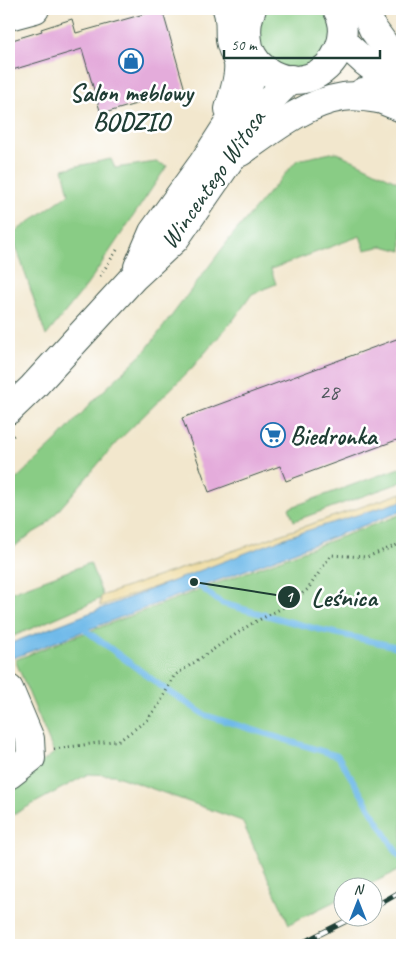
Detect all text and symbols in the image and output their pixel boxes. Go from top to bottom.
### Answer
scale bar [224,28,380,60]
text: 50 m [231,36,258,55]
shop icon: Salon meblowy BODZIO [118,48,144,74]
place label: Salon meblowy BODZIO [70,77,195,138]
street label: Wincentego Witosa [153,102,274,255]
house number: 28 [319,378,341,406]
place label: Biedronka [290,420,379,452]
supermarket icon: Biedronka [260,422,286,448]
callout: Leśnica [276,576,387,617]
text: Leśnica [311,581,379,614]
text: 1 [286,588,295,607]
north arrow [334,876,384,926]
text: N [354,881,365,898]

